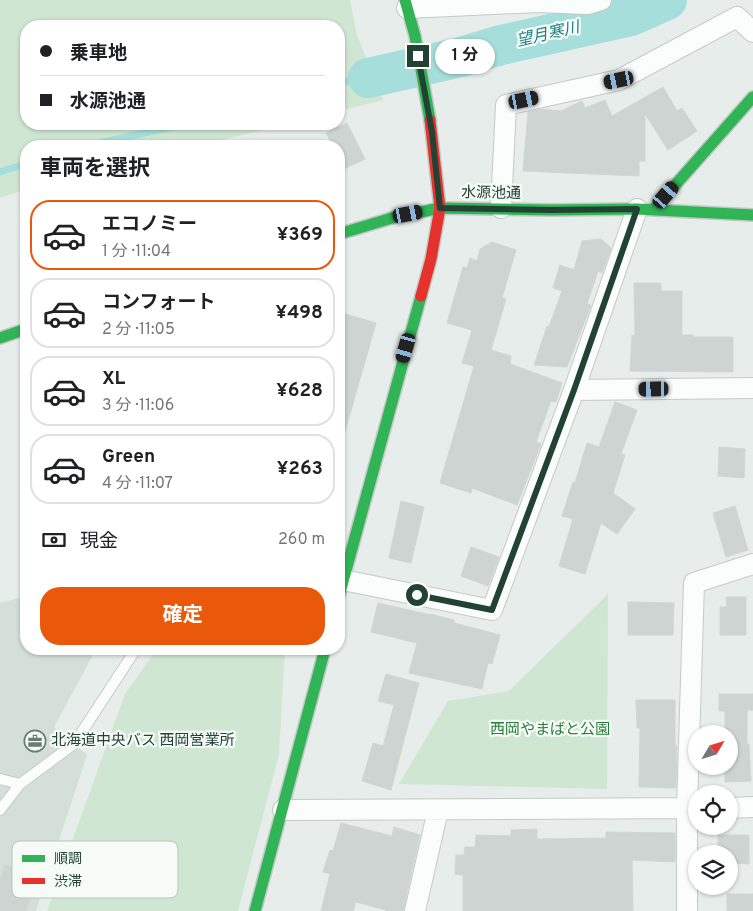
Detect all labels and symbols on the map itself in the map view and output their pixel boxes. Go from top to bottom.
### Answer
water label: 望月寒川 [515,18,583,52]
callout: 1 分 [436,38,496,74]
route end [407,45,429,67]
car [602,70,635,90]
car [507,90,540,110]
car [650,179,681,211]
street label: 水源池通 [461,184,521,204]
car [391,204,424,224]
car [394,332,417,364]
car [638,381,669,397]
route start [406,584,428,606]
park label: 西岡やまばと公園 [490,721,610,740]
north arrow [688,725,738,775]
office icon: 北海道中央バス 西岡営業所 [23,729,47,753]
place label: 北海道中央バス 西岡営業所 [51,731,235,751]
legend [12,841,178,898]
text: 順調 [54,851,82,868]
text: 渋滞 [54,874,82,891]

